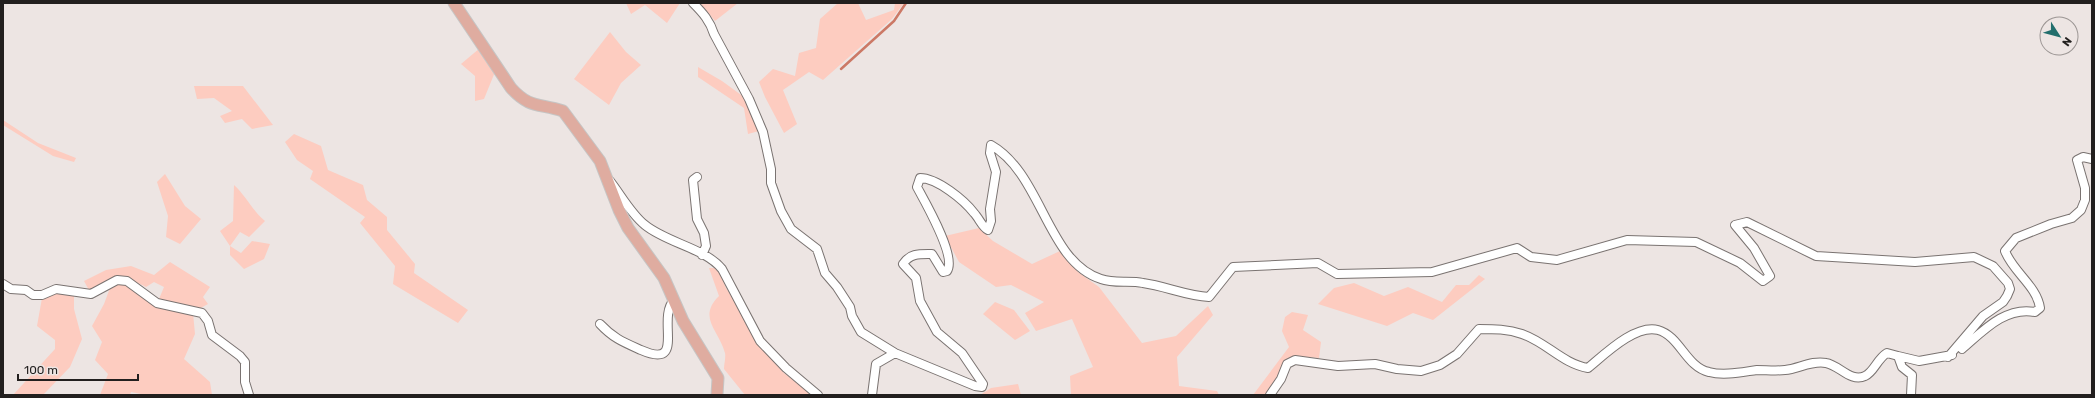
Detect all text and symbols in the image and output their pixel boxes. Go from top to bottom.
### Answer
north arrow [2039,16,2079,56]
text: N [2059,35,2074,49]
scale bar [18,356,138,382]
text: 100 m [24,363,58,377]

